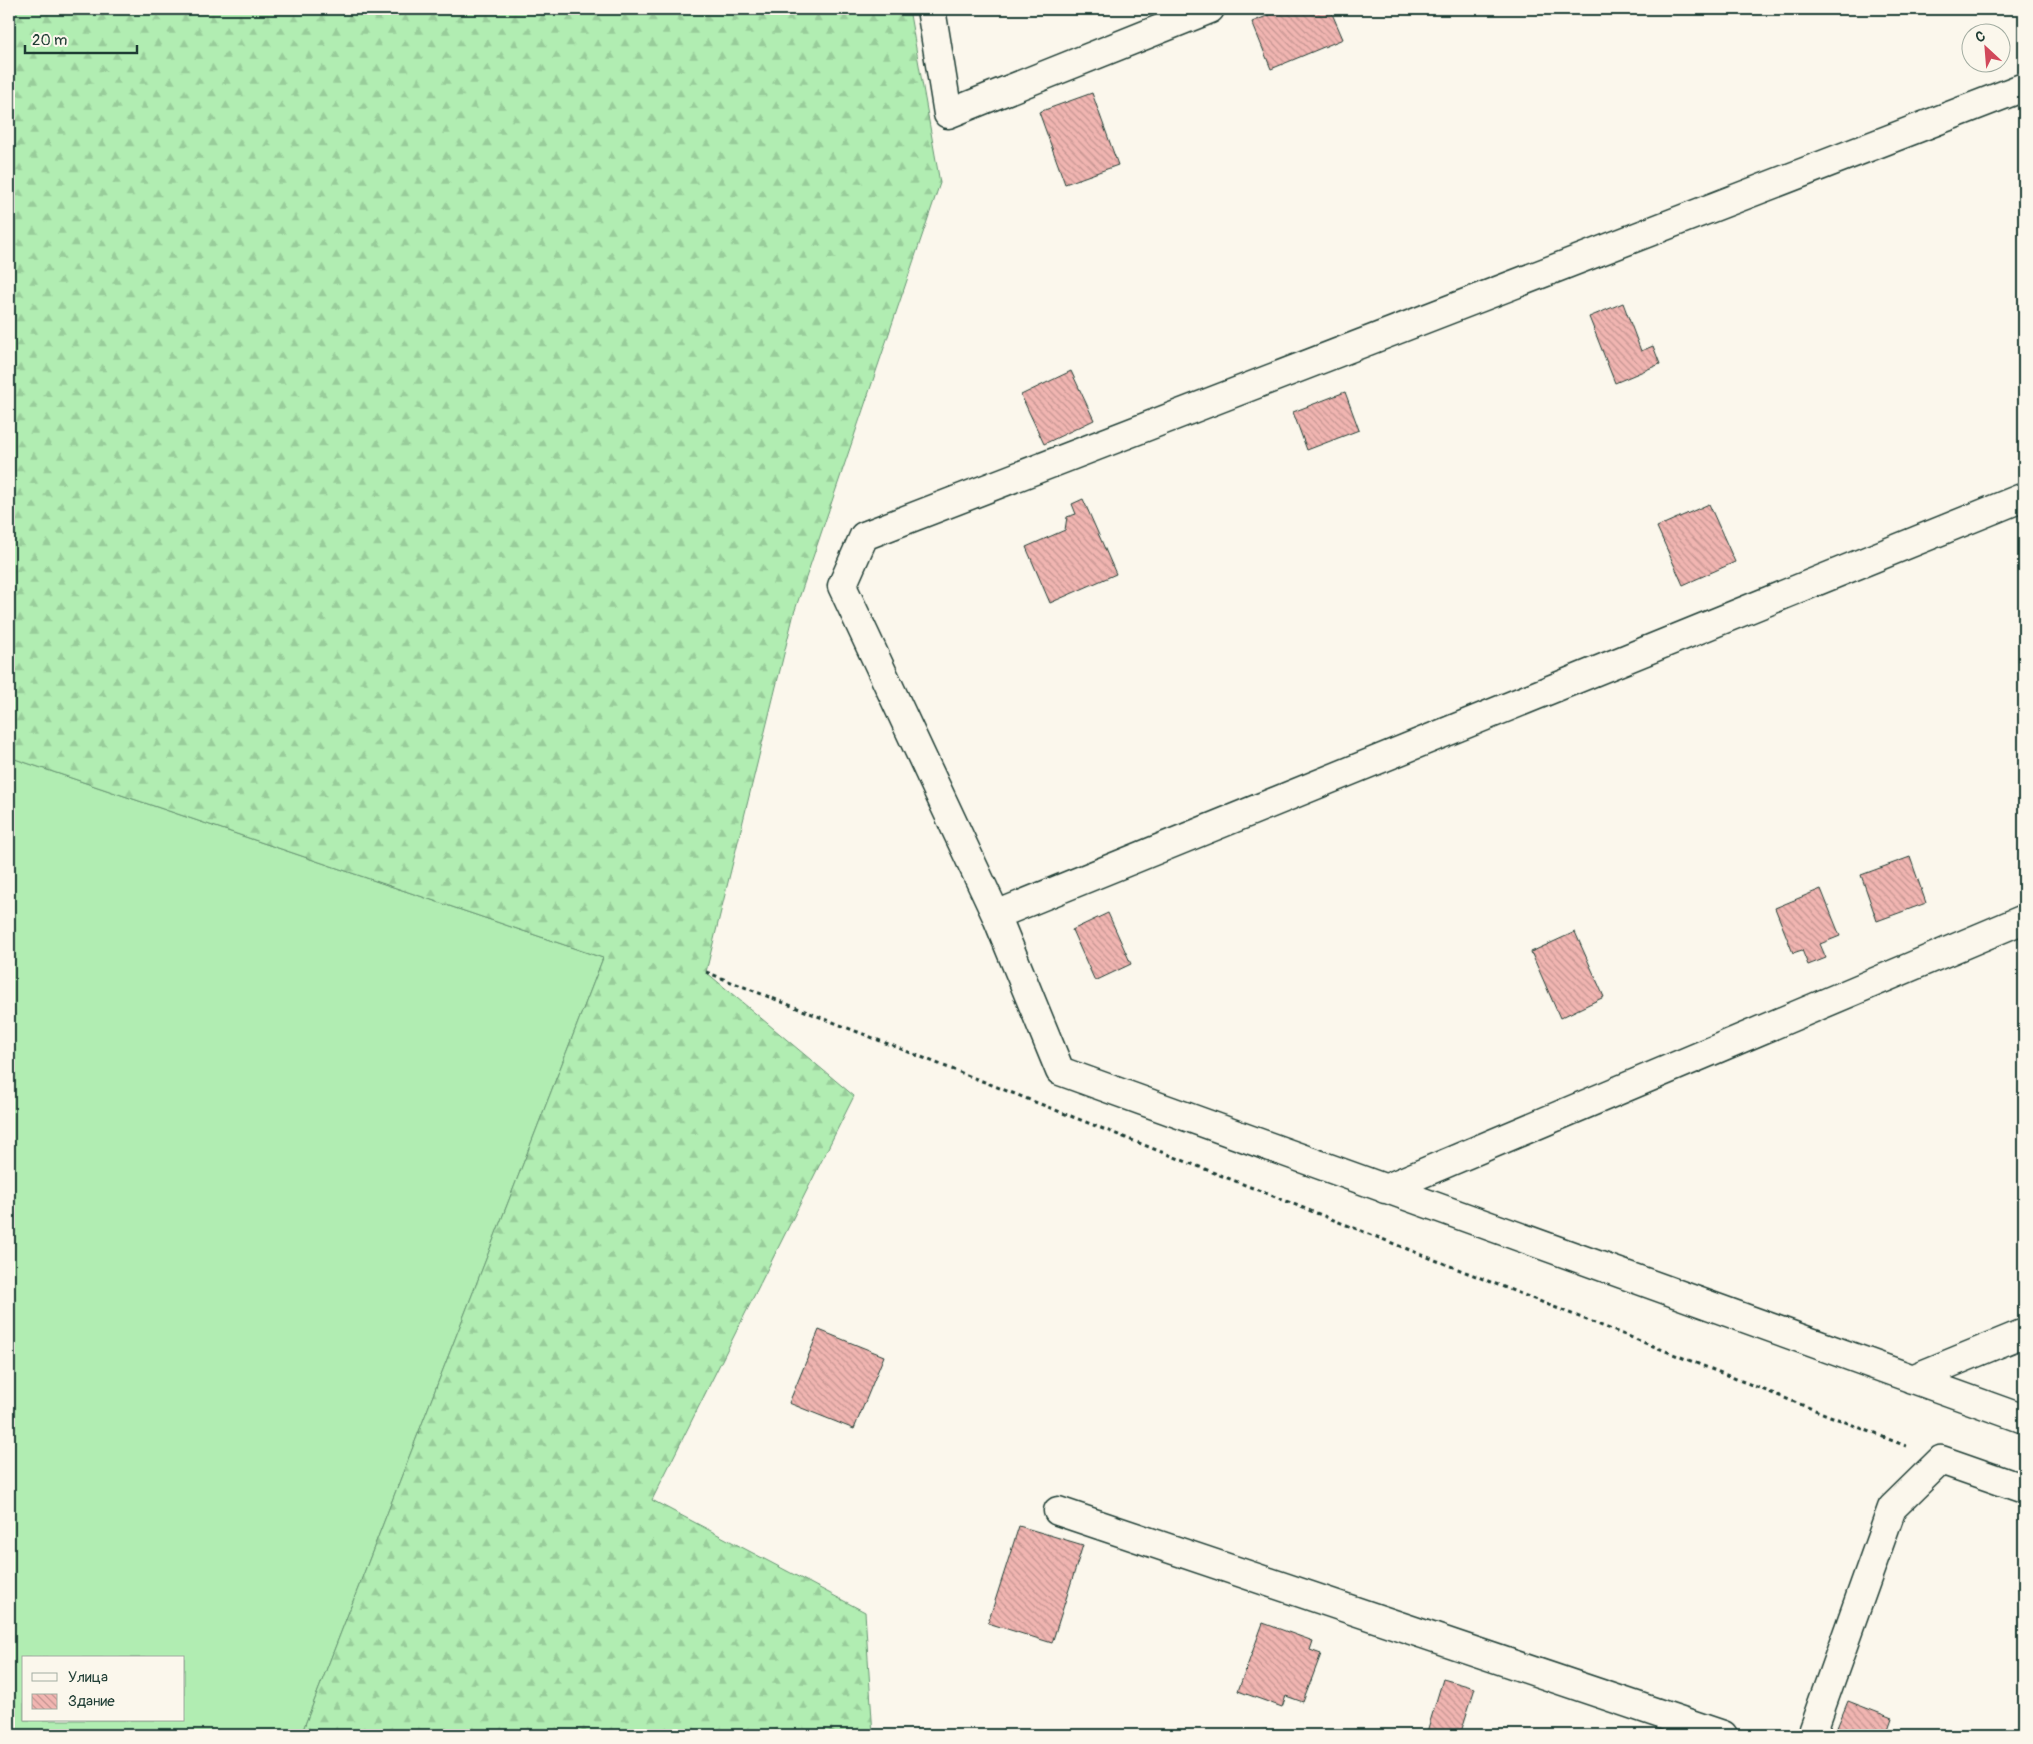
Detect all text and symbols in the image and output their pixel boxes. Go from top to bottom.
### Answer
scale bar [25,22,138,54]
north arrow [1960,22,2010,72]
text: С [1973,27,1988,46]
text: 20 m [32,31,67,50]
legend [22,1656,185,1722]
text: Улица [68,1668,108,1687]
text: Здание [68,1692,115,1711]

